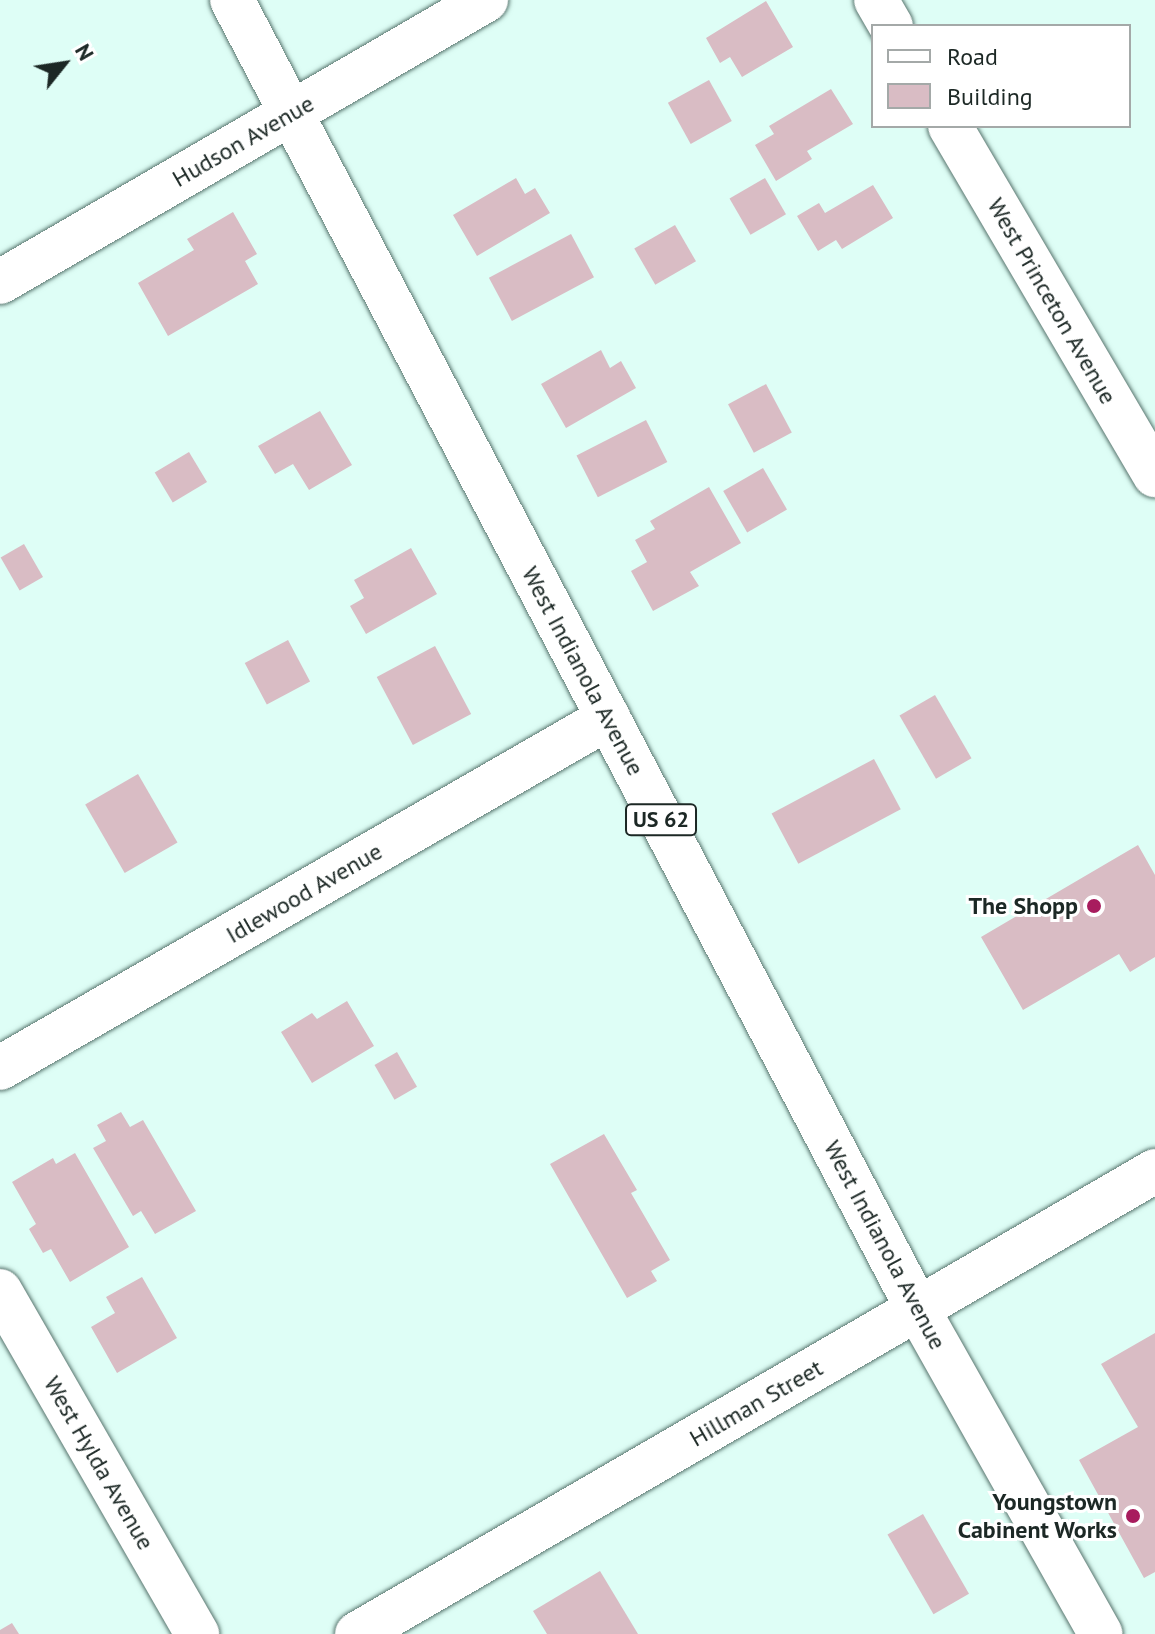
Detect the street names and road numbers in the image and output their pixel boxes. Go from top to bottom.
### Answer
street label: Hudson Avenue [167,89,319,193]
street label: West Princeton Avenue [981,193,1123,409]
street label: West Indianola Avenue [516,561,650,781]
road number: US 62 [625,802,697,838]
street label: Idlewood Avenue [220,836,388,950]
street label: West Indianola Avenue [818,1135,952,1355]
street label: Hillman Street [684,1353,828,1453]
street label: West Hylda Avenue [37,1371,161,1555]

